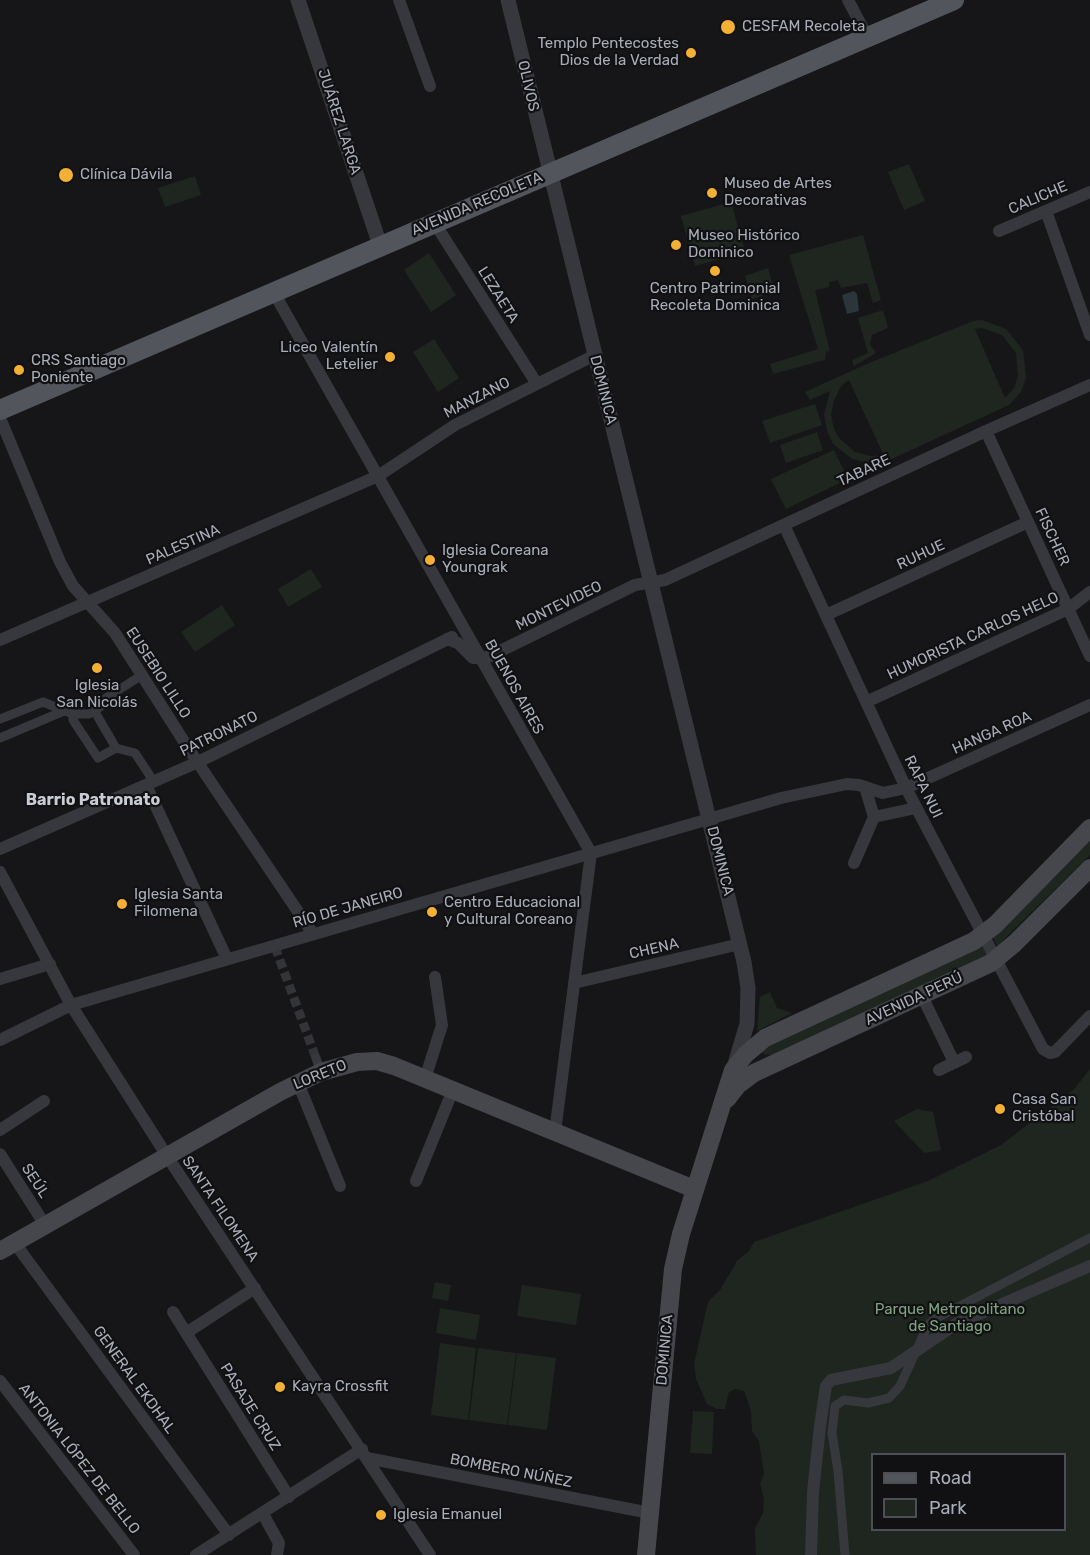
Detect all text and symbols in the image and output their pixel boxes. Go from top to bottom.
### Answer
marker: CESFAM Recoleta [719,18,737,36]
place label: CESFAM Recoleta [742,18,865,36]
place label: Templo Pentecostes Dios de la Verdad [538,35,679,70]
marker: Templo Pentecostes Dios de la Verdad [684,46,698,60]
street label: OLIVOS [513,59,543,113]
street label: JUÁREZ LARGA [313,67,365,177]
marker: Clínica Dávila [57,166,75,184]
place label: Clínica Dávila [80,166,173,184]
street label: AVENIDA RECOLETA [409,168,545,240]
place label: Museo de Artes Decorativas [724,175,832,210]
street label: CALICHE [1006,178,1070,218]
marker: Museo de Artes Decorativas [705,186,719,200]
place label: Museo Histórico Dominico [688,227,800,262]
marker: Museo Histórico Dominico [669,238,683,252]
street label: LEZAETA [474,263,522,327]
marker: Centro Patrimonial Recoleta Dominica [708,264,722,278]
place label: Centro Patrimonial Recoleta Dominica [650,280,780,315]
place label: Liceo Valentín Letelier [280,339,378,374]
marker: Liceo Valentín Letelier [383,350,397,364]
place label: CRS Santiago Poniente [31,352,126,387]
street label: DOMINICA [586,353,620,427]
marker: CRS Santiago Poniente [12,363,26,377]
street label: MANZANO [441,374,513,422]
street label: TABARE [835,451,893,491]
street label: FISCHER [1031,505,1073,569]
street label: PALESTINA [143,521,223,569]
street label: RUHUE [894,536,948,574]
place label: Iglesia Coreana Youngrak [442,542,549,577]
marker: Iglesia Coreana Youngrak [423,553,437,567]
street label: MONTEVIDEO [513,577,605,635]
street label: HUMORISTA CARLOS HELO [884,588,1062,684]
street label: EUSEBIO LILLO [122,624,194,722]
street label: BUENOS AIRES [481,636,547,738]
marker: Iglesia San Nicolás [90,661,104,675]
place label: Iglesia San Nicolás [57,677,137,712]
street label: PATRONATO [177,707,261,761]
street label: HANGA ROA [950,708,1034,758]
street label: RAPA NUI [900,753,946,821]
district label: Barrio Patronato [26,790,160,810]
street label: DOMINICA [703,824,737,898]
street label: RÍO DE JANEIRO [291,884,405,932]
place label: Iglesia Santa Filomena [134,886,223,921]
place label: Centro Educacional y Cultural Coreano [444,894,580,929]
marker: Iglesia Santa Filomena [115,897,129,911]
marker: Centro Educacional y Cultural Coreano [425,905,439,919]
street label: CHENA [627,935,681,963]
street label: AVENIDA PERÚ [862,969,966,1029]
street label: LORETO [291,1056,349,1094]
place label: Casa San Cristóbal [1012,1091,1077,1126]
marker: Casa San Cristóbal [993,1102,1007,1116]
street label: SANTA FILOMENA [178,1153,262,1265]
street label: SEÚL [17,1160,53,1202]
park label: Parque Metropolitano de Santiago [875,1301,1025,1336]
street label: DOMINICA [653,1314,677,1386]
street label: GENERAL EKDHAL [89,1323,179,1437]
street label: PASAJE CRUZ [216,1360,284,1454]
place label: Kayra Crossfit [292,1378,388,1396]
street label: ANTONIA LÓPEZ DE BELLO [15,1380,143,1538]
marker: Kayra Crossfit [273,1380,287,1394]
street label: BOMBERO NÚÑEZ [448,1450,574,1492]
legend [871,1453,1066,1531]
text: Road [929,1467,972,1489]
text: Park [929,1497,966,1519]
place label: Iglesia Emanuel [393,1506,502,1524]
marker: Iglesia Emanuel [374,1508,388,1522]

